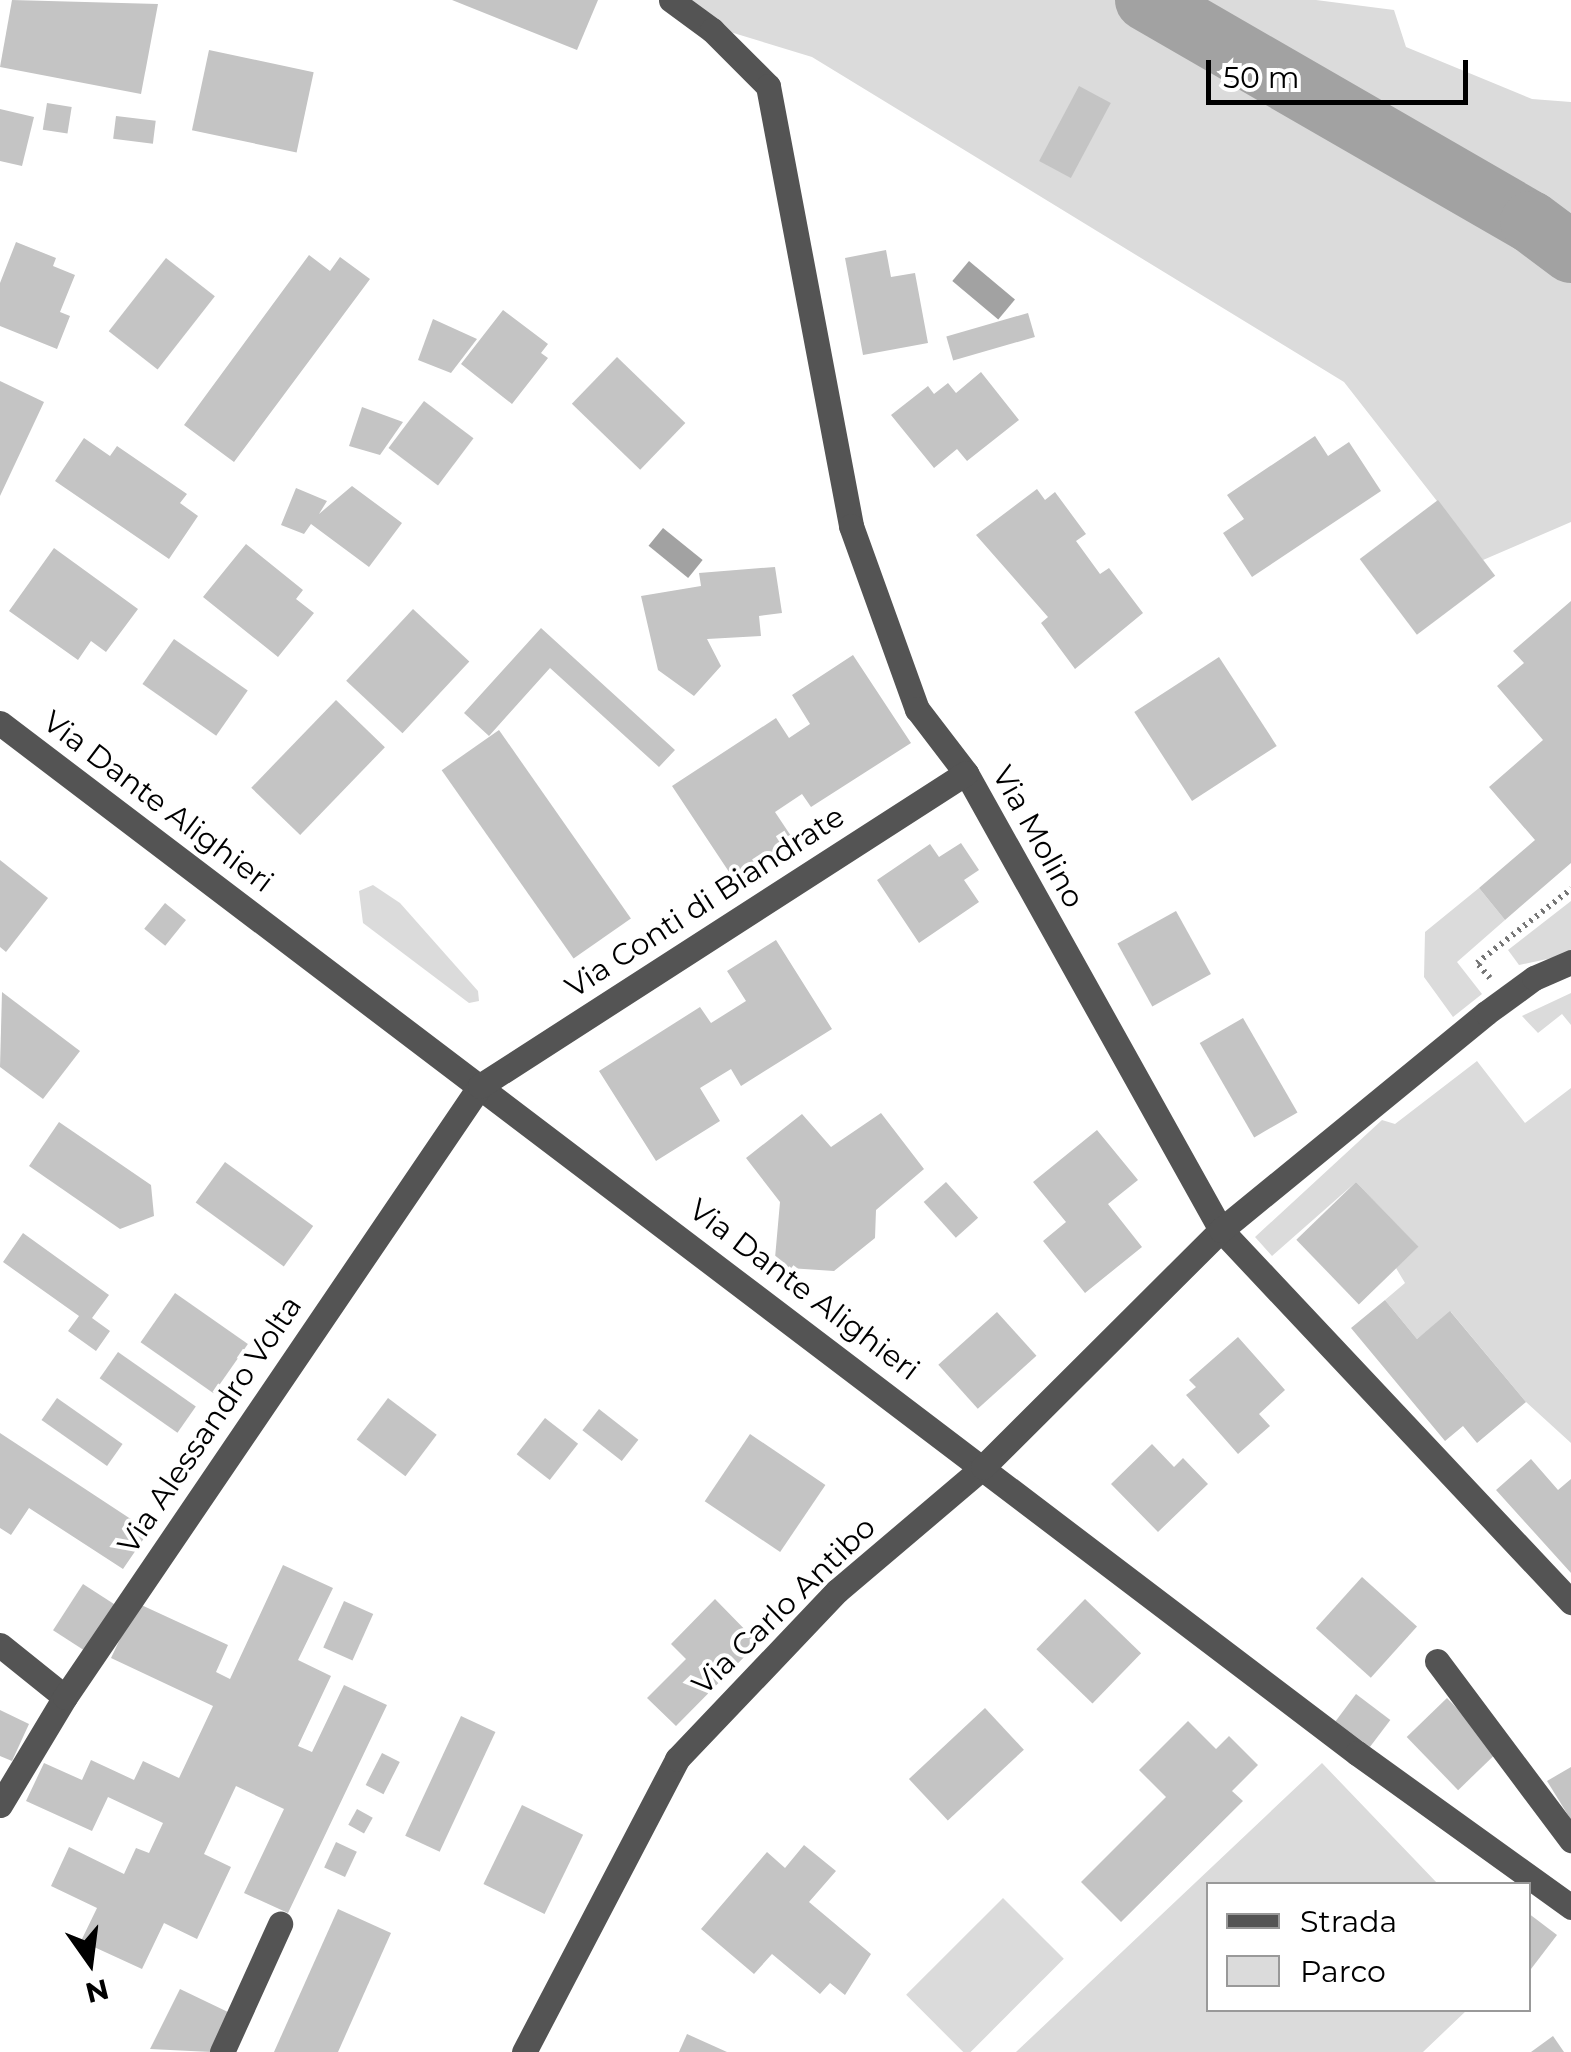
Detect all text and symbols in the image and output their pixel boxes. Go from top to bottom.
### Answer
scale bar [1211,40,1474,102]
text: 50 m [1223,59,1300,96]
street label: Via Dante Alighieri [36,704,280,900]
street label: Via Molino [984,760,1092,914]
street label: Via Conti di Biandrate [559,798,851,1006]
street label: Via Dante Alighieri [682,1192,926,1388]
street label: Via Alessandro Volta [110,1289,310,1561]
street label: Via Carlo Antibo [685,1510,883,1702]
legend [1206,1882,1531,2012]
text: Strada [1300,1903,1397,1940]
north arrow [40,1912,140,2012]
text: Parco [1300,1953,1386,1990]
text: N [82,1972,112,2010]

